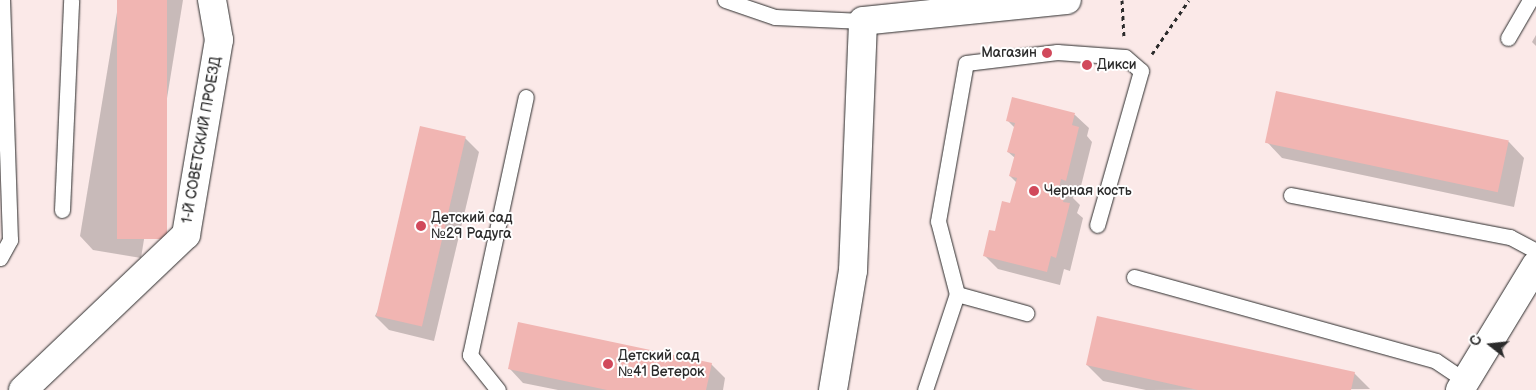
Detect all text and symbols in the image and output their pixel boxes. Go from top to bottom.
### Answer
place label: Магазин [981,45,1037,61]
marker: Магазин [1041,47,1053,59]
street label: 1-Й СОВЕТСКИЙ ПРОЕЗД [179,55,225,225]
place label: Дикси [1097,57,1137,73]
marker: Дикси [1081,59,1093,71]
place label: Черная кость [1044,183,1132,199]
marker: Черная кость [1028,185,1040,197]
place label: Детский сад №29 Радуга [431,210,513,242]
marker: Детский сад №29 Радуга [415,220,427,232]
north arrow [1466,320,1516,370]
text: С [1467,334,1486,348]
place label: Детский сад №41 Ветерок [618,348,704,381]
marker: Детский сад №41 Ветерок [602,358,614,370]

